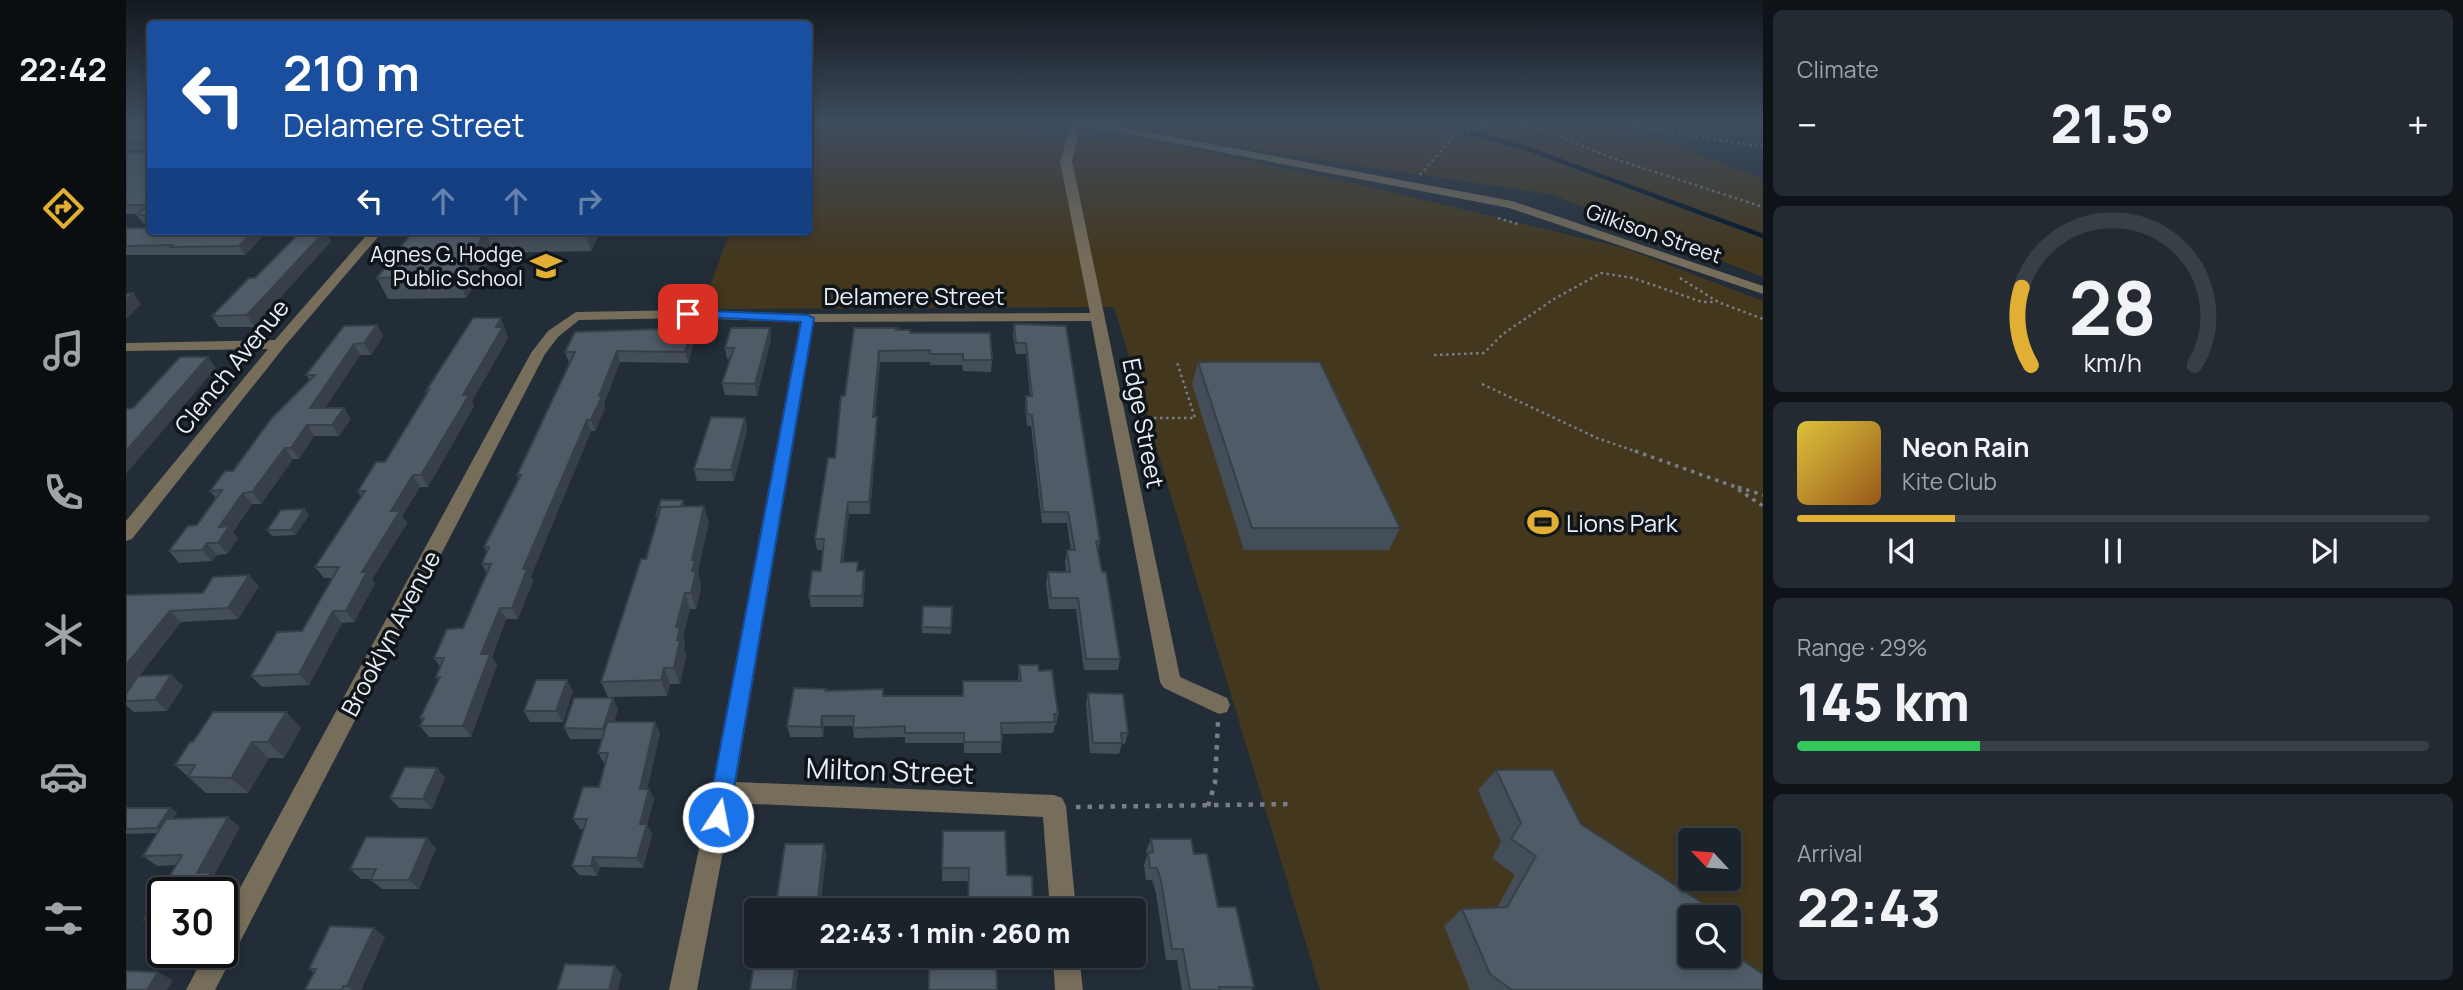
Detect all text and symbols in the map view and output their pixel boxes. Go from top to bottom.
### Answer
text: 210 m [283,39,420,106]
text: 22:42 [19,47,107,91]
icon: left [168,49,259,140]
text: Climate [1797,53,1879,85]
text: 21.5° [2051,88,2174,159]
text: − [1797,98,1818,150]
text: + [2407,98,2429,150]
text: Delamere Street [283,103,524,147]
icon: left [351,182,389,220]
icon: ahead [424,182,462,220]
icon: ahead [497,182,535,220]
icon: right [570,182,608,220]
icon: directions [39,184,88,233]
street label: Gilkison Street [1582,197,1726,269]
place label: Agnes G. Hodge Public School [370,240,523,292]
school or university icon: Agnes G. Hodge Public School [529,249,563,283]
text: 28 [2069,257,2157,357]
street label: Delamere Street [823,279,1005,312]
pin [658,284,718,344]
street label: Clench Avenue [166,291,296,441]
icon: arrive [669,295,707,333]
icon: music [39,326,88,375]
text: km/h [2084,345,2142,380]
street label: Edge Street [1115,355,1173,491]
text: Neon Rain [1902,429,2030,465]
text: Kite Club [1902,465,1997,497]
icon: phone [39,468,88,517]
sports icon: Lions Park [1526,505,1560,539]
place label: Lions Park [1566,506,1679,539]
icon: previous [1883,532,1921,570]
icon: pause [2094,532,2132,570]
icon: next [2305,532,2343,570]
street label: Brooklyn Avenue [332,545,448,721]
icon: climate [39,610,88,659]
text: Range · 29% [1797,631,1928,663]
text: 145 km [1797,666,1970,737]
street label: Milton Street [805,748,975,792]
icon: car [39,752,88,801]
position arrow [681,780,755,854]
north arrow [1678,828,1741,891]
map controls [1678,828,1741,968]
text: Arrival [1797,837,1863,869]
text: 22:43 [1797,872,1941,943]
speed limit sign: 30 [147,877,238,968]
icon: filters [39,894,88,943]
button: search [1678,905,1741,968]
text: 22:43 · 1 min · 260 m [820,915,1070,951]

